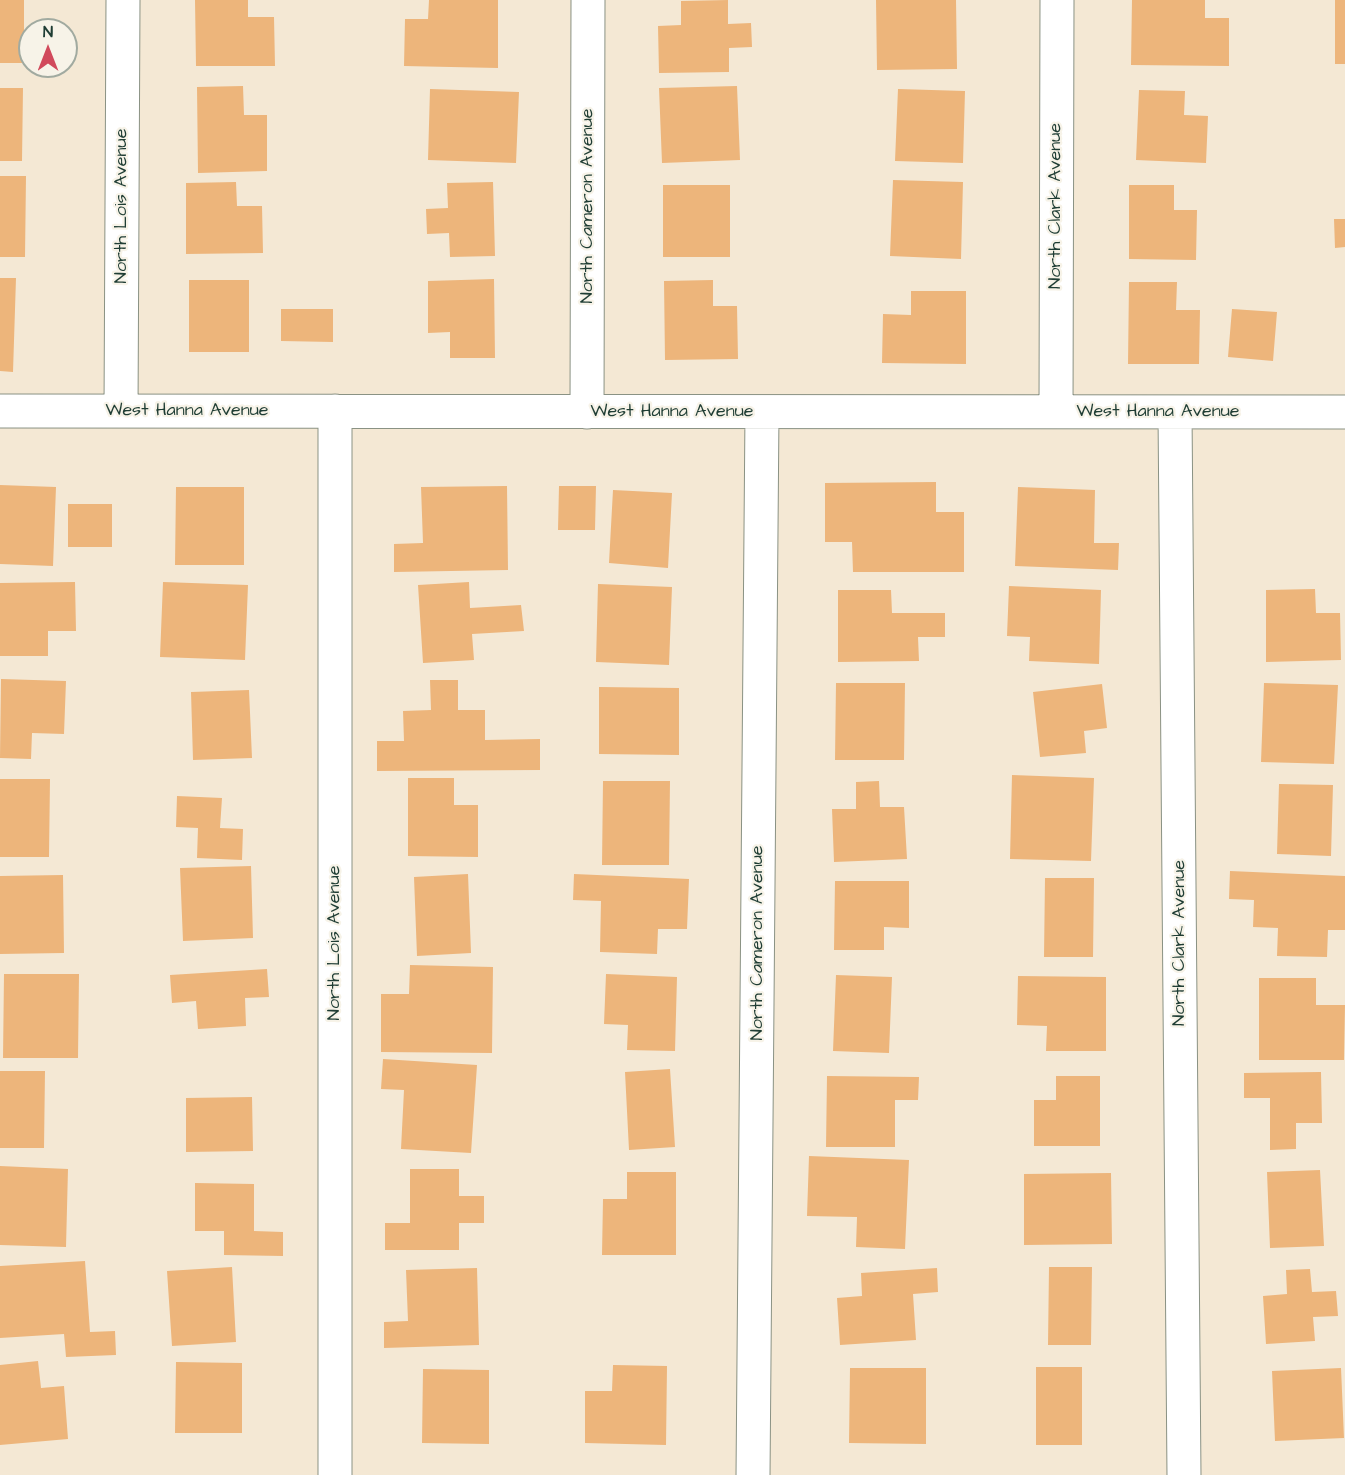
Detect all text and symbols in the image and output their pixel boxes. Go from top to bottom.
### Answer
north arrow [18,18,78,78]
text: N [43,21,53,43]
street label: North Cameron Avenue [577,108,599,304]
street label: North Clark Avenue [1045,123,1067,289]
street label: North Lois Avenue [111,129,133,283]
street label: West Hanna Avenue [105,400,269,422]
street label: West Hanna Avenue [590,401,754,423]
street label: West Hanna Avenue [1076,401,1240,423]
street label: North Cameron Avenue [747,845,769,1041]
street label: North Clark Avenue [1169,860,1191,1026]
street label: North Lois Avenue [324,866,346,1020]

